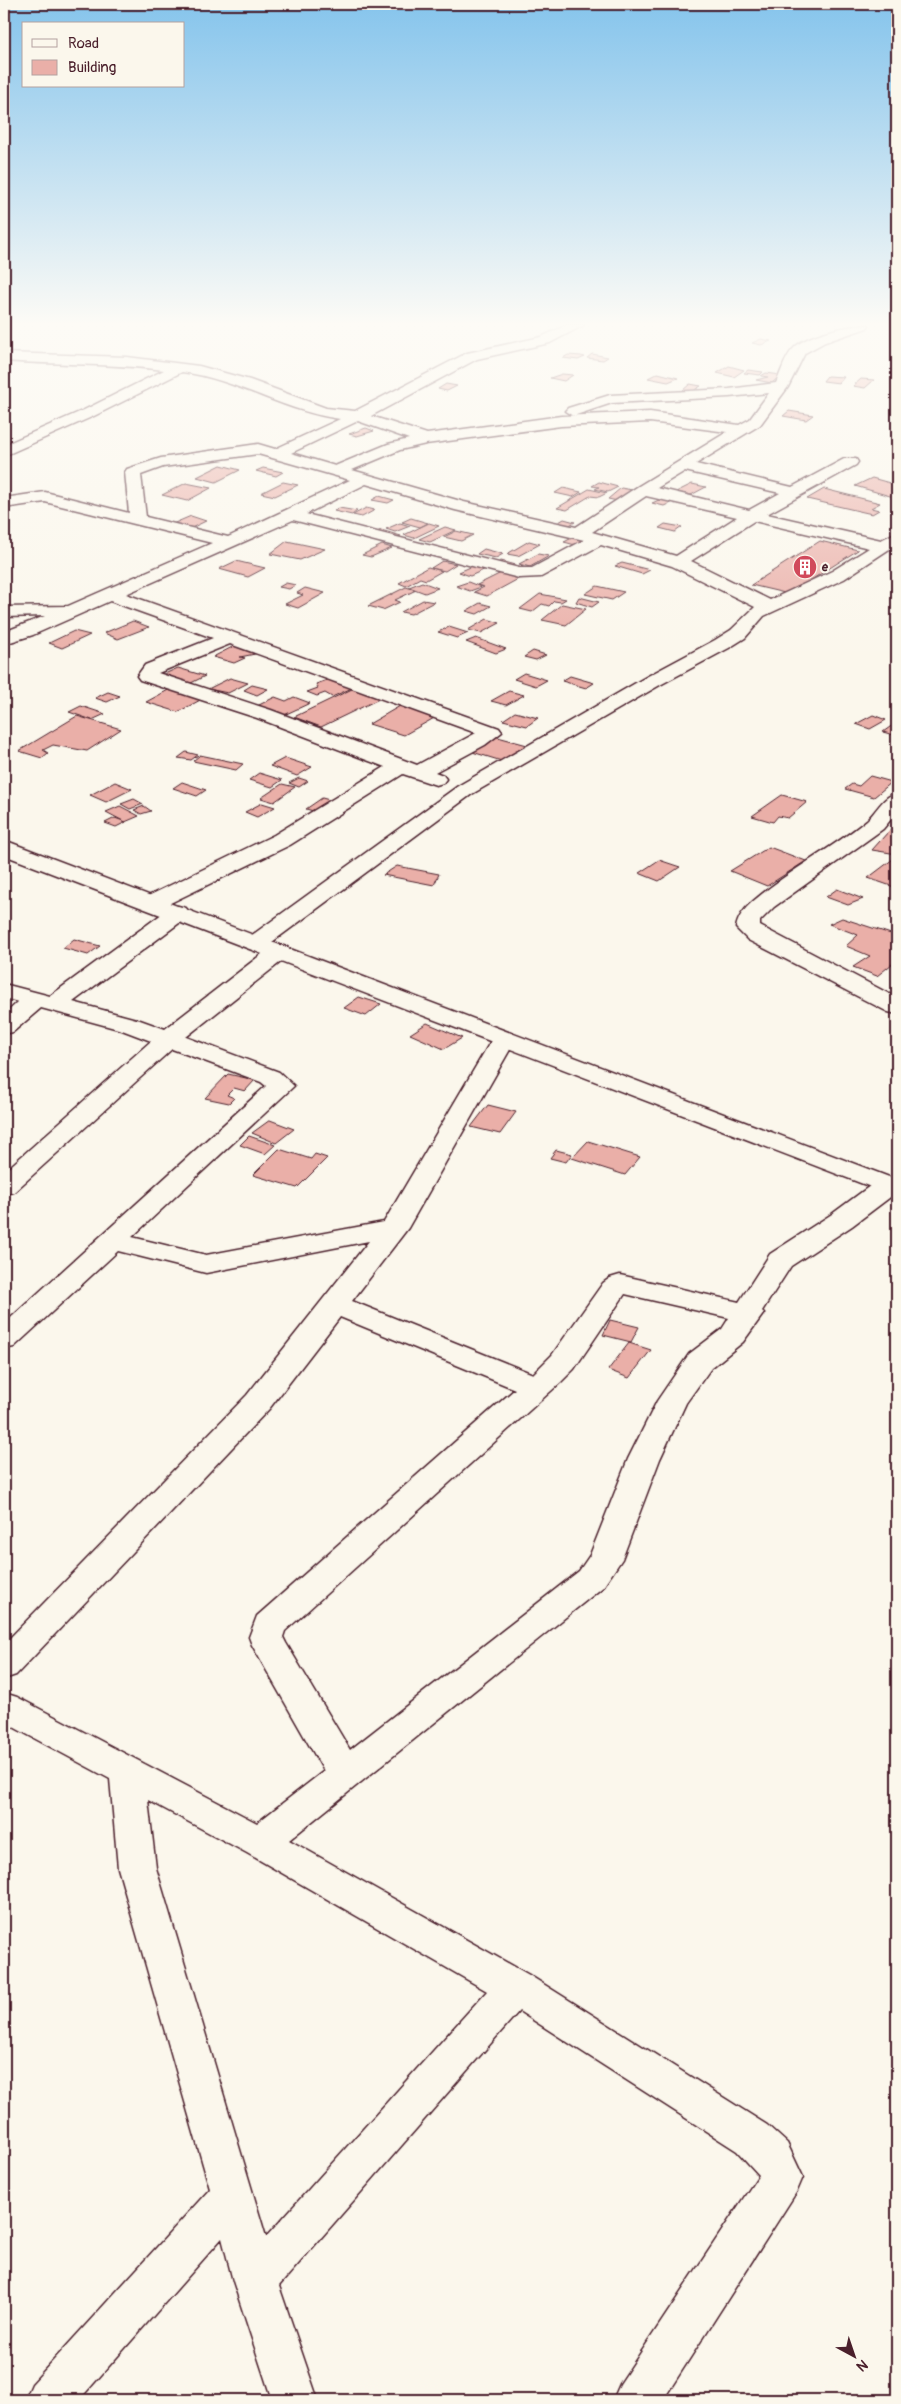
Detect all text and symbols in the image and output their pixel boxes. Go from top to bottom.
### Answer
legend [22,22,185,88]
text: Road [68,34,99,53]
text: Building [68,58,116,77]
building icon: e [792,554,818,580]
place label: e [821,560,829,575]
north arrow [828,2332,878,2382]
text: N [853,2356,871,2375]

